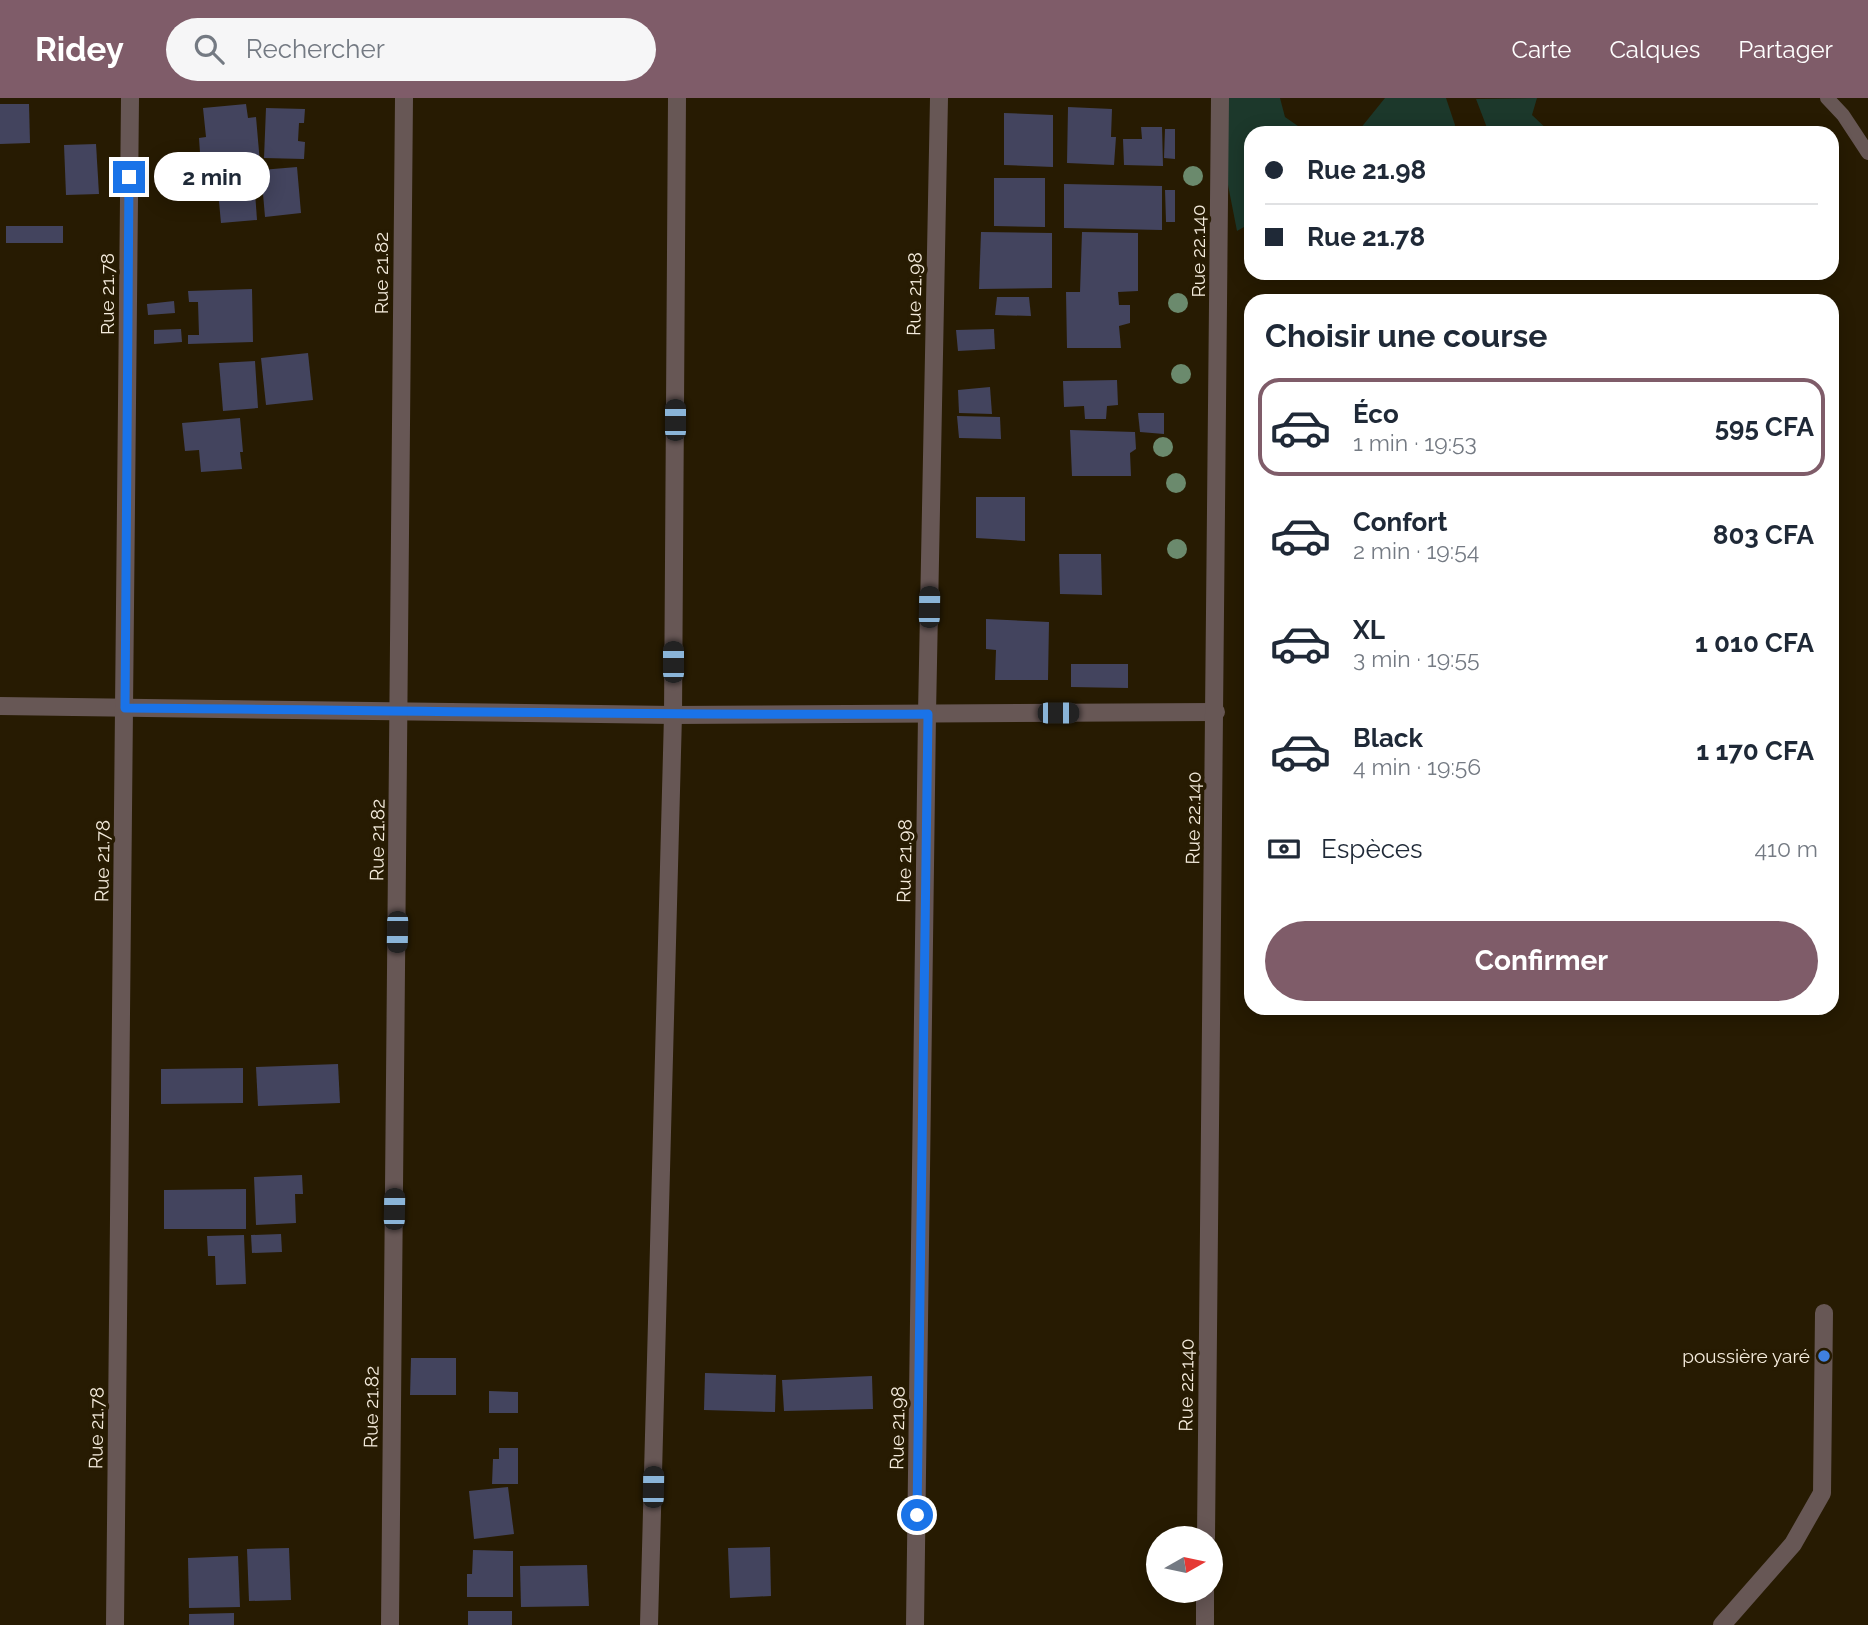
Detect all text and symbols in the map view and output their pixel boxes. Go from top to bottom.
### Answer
search box [166,18,656,81]
text: Ridey [35,30,124,69]
icon: search [190,30,228,68]
text: Rechercher [246,34,385,64]
text: Carte [1512,35,1571,64]
text: Calques [1609,35,1700,64]
text: Partager [1738,35,1833,64]
callout: 2 min [154,153,269,202]
text: Rue 21.98 [1307,155,1426,185]
route end [113,161,145,193]
text: 2 min [182,163,242,190]
street label: Rue 22.140 [1187,204,1209,298]
text: Rue 21.78 [1307,222,1425,252]
street label: Rue 21.82 [370,232,392,314]
street label: Rue 21.98 [902,252,926,336]
street label: Rue 21.78 [96,253,118,335]
text: Choisir une course [1265,317,1548,354]
icon: car [1269,396,1332,459]
car [665,399,686,441]
text: Éco [1353,399,1399,429]
text: 595 CFA [1715,412,1814,442]
text: 1 min · 19:53 [1353,429,1477,456]
icon: car [1269,504,1332,567]
text: Confort [1353,507,1447,537]
text: 803 CFA [1713,520,1814,550]
text: 2 min · 19:54 [1353,537,1479,564]
car [919,586,940,628]
icon: car [1269,612,1332,675]
text: XL [1353,615,1385,645]
text: 1 010 CFA [1695,628,1814,658]
car [663,641,684,683]
text: 3 min · 19:55 [1353,645,1480,672]
car [1038,703,1080,724]
icon: car [1269,720,1332,783]
text: Black [1353,723,1423,753]
text: 1 170 CFA [1696,736,1814,766]
text: 4 min · 19:56 [1353,753,1481,780]
street label: Rue 22.140 [1181,771,1205,865]
street label: Rue 21.82 [365,799,389,881]
street label: Rue 21.98 [892,819,916,903]
street label: Rue 21.78 [90,820,114,902]
icon: cash [1265,830,1303,868]
text: Espèces [1321,834,1423,864]
text: 410 m [1755,835,1818,862]
car [387,911,408,953]
button: Confirmer [1265,921,1818,1001]
car [384,1188,405,1230]
street label: Rue 22.140 [1174,1338,1198,1432]
place label: poussière yaré [1682,1345,1810,1367]
marker: poussière yaré [1816,1348,1832,1364]
street label: Rue 21.82 [359,1366,383,1448]
street label: Rue 21.98 [885,1386,909,1470]
street label: Rue 21.78 [84,1387,108,1469]
car [643,1466,664,1508]
route start [901,1499,933,1531]
north arrow [1146,1526,1223,1603]
map controls [1146,1526,1223,1603]

